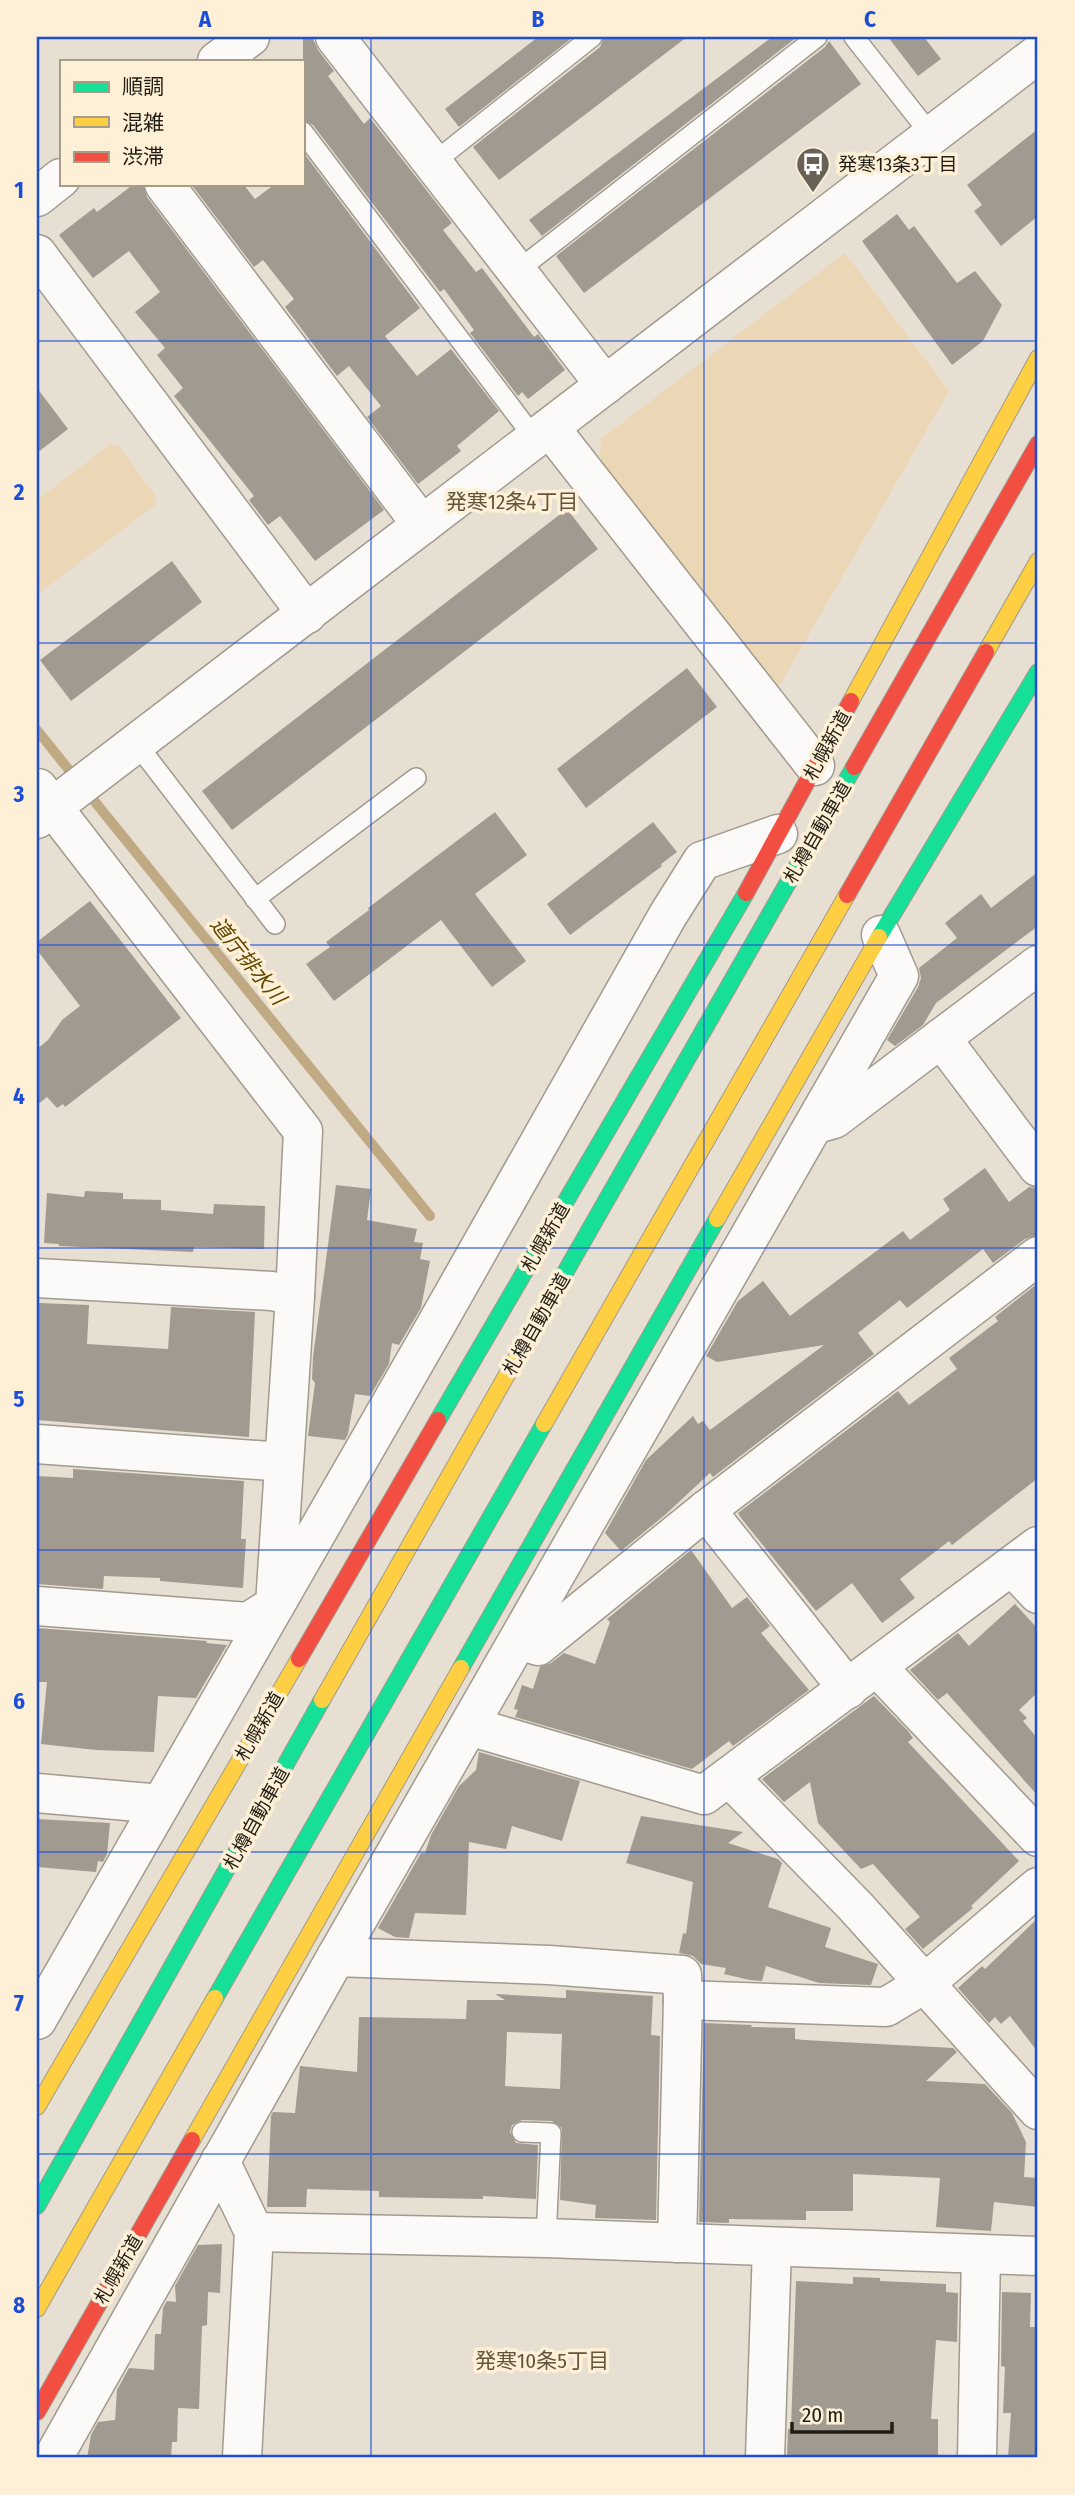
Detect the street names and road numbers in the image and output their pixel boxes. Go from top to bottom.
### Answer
street label: 札幌新道 [799,706,856,784]
street label: 札樽自動車道 [779,777,856,887]
street label: 札幌新道 [516,1199,574,1276]
street label: 札樽自動車道 [498,1269,575,1379]
street label: 札幌新道 [230,1688,288,1765]
street label: 札樽自動車道 [219,1763,294,1874]
street label: 札幌新道 [89,2231,147,2308]

